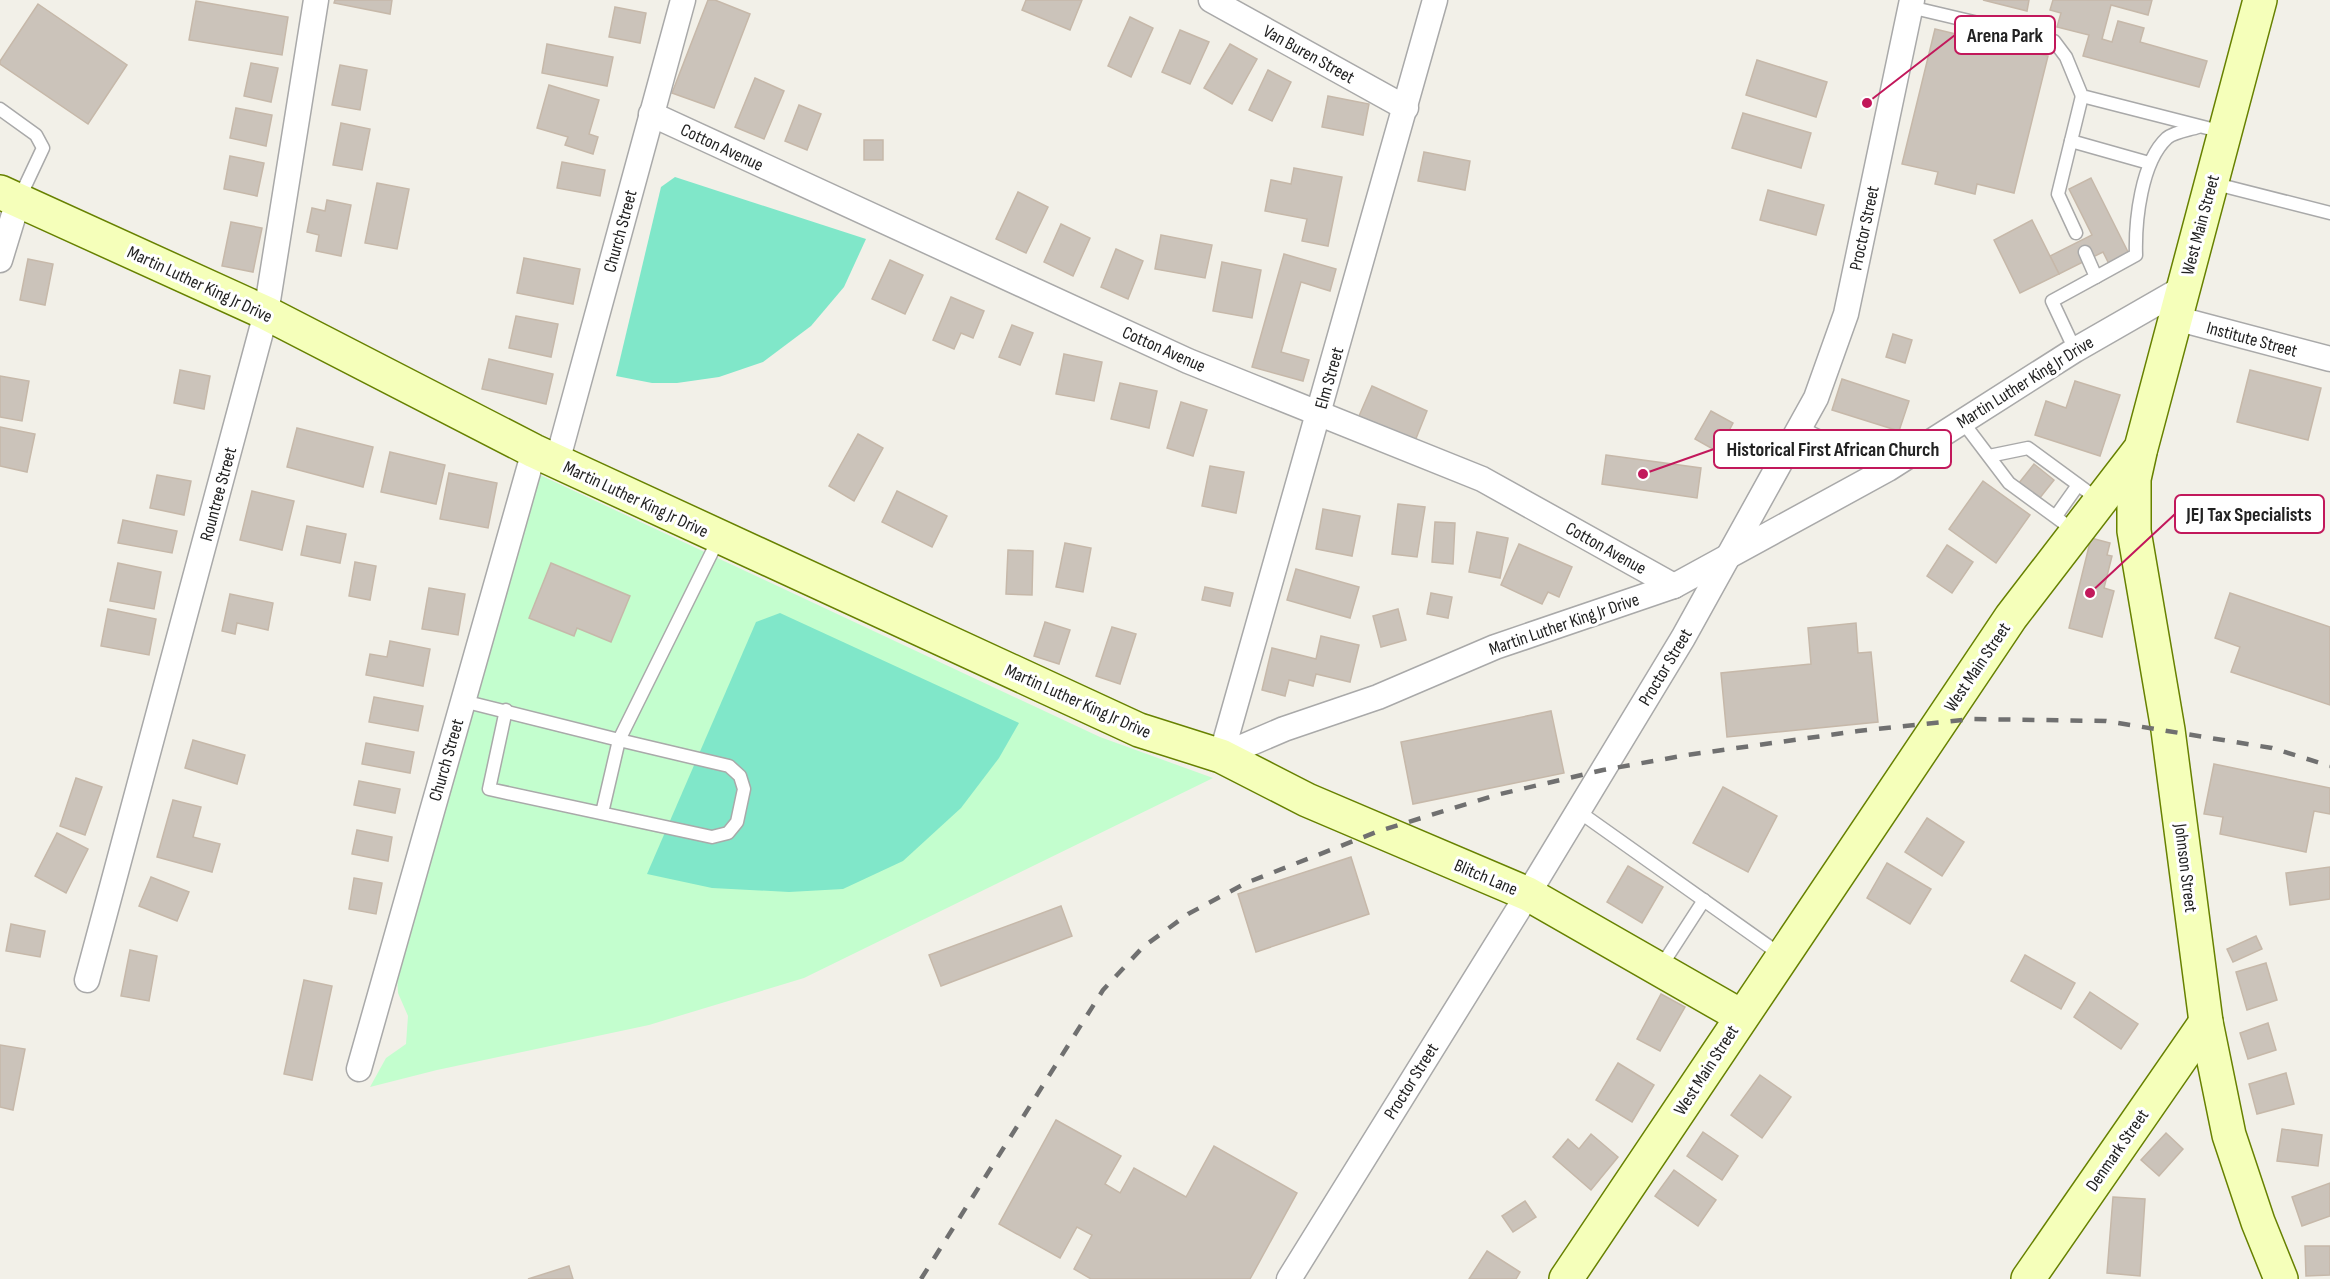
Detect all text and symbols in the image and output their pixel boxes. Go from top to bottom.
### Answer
callout: Arena Park [1955,16,2055,54]
street label: Van Buren Street [1259,21,1359,88]
text: Arena Park [1966,24,2044,48]
street label: Cotton Avenue [677,119,767,176]
street label: West Main Street [2177,172,2224,278]
street label: Proctor Street [1845,183,1884,272]
street label: Church Street [599,187,642,275]
street label: Martin Luther King Jr Drive [124,242,276,327]
street label: Institute Street [2204,317,2300,362]
street label: Cotton Avenue [1119,322,1209,377]
street label: Martin Luther King Jr Drive [1953,332,2098,433]
street label: Elm Street [1311,344,1348,411]
callout: Historical First African Church [1714,430,1951,468]
text: Historical First African Church [1727,438,1939,462]
street label: Rountree Street [196,444,241,544]
street label: Martin Luther King Jr Drive [560,457,712,542]
callout: JEJ Tax Specialists [2175,495,2324,533]
text: JEJ Tax Specialists [2185,503,2312,527]
street label: Cotton Avenue [1562,518,1650,579]
street label: Martin Luther King Jr Drive [1486,589,1642,660]
street label: West Main Street [1940,618,2015,716]
street label: Proctor Street [1634,625,1697,709]
street label: Martin Luther King Jr Drive [1002,660,1154,743]
street label: Church Street [425,716,468,804]
street label: Johnson Street [2170,822,2201,914]
street label: Blitch Lane [1451,855,1521,900]
street label: West Main Street [1670,1021,1744,1119]
street label: Proctor Street [1380,1039,1443,1123]
street label: Denmark Street [2082,1105,2154,1195]

